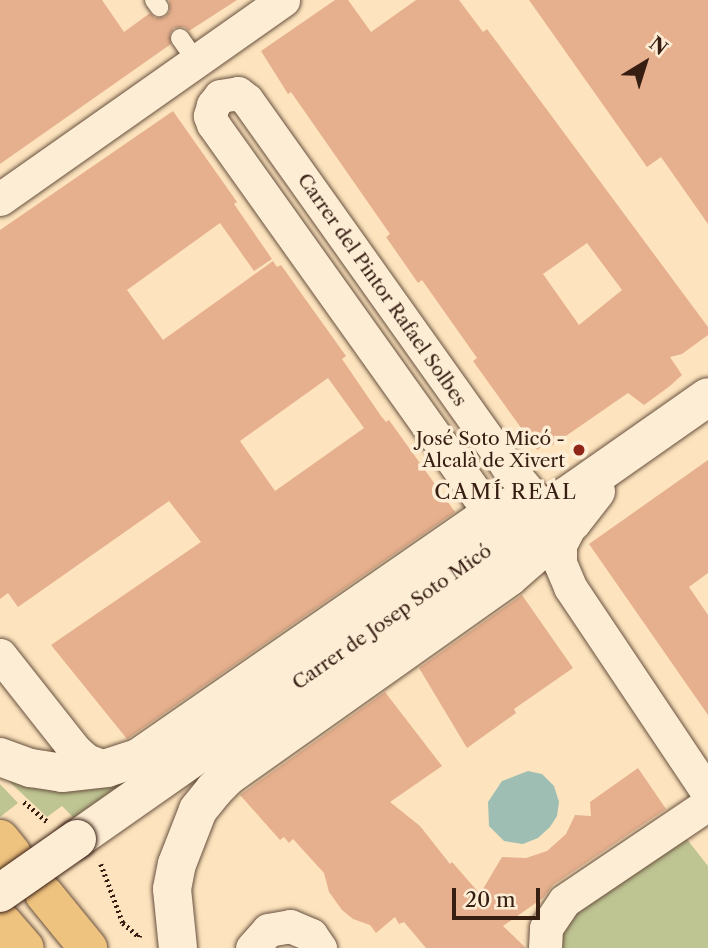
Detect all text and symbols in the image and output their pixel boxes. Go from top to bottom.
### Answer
north arrow [610,28,680,98]
text: N [645,32,672,60]
street label: Carrer del Pintor Rafael Solbes [292,169,472,411]
place label: José Soto Micó - Alcalà de Xivert [416,428,565,472]
marker: José Soto Micó - Alcalà de Xivert [571,442,587,458]
district label: CAMÍ REAL [435,479,577,505]
street label: Carrer de Josep Soto Micó [288,539,496,695]
scale bar [456,874,544,918]
text: 20 m [465,887,516,912]

